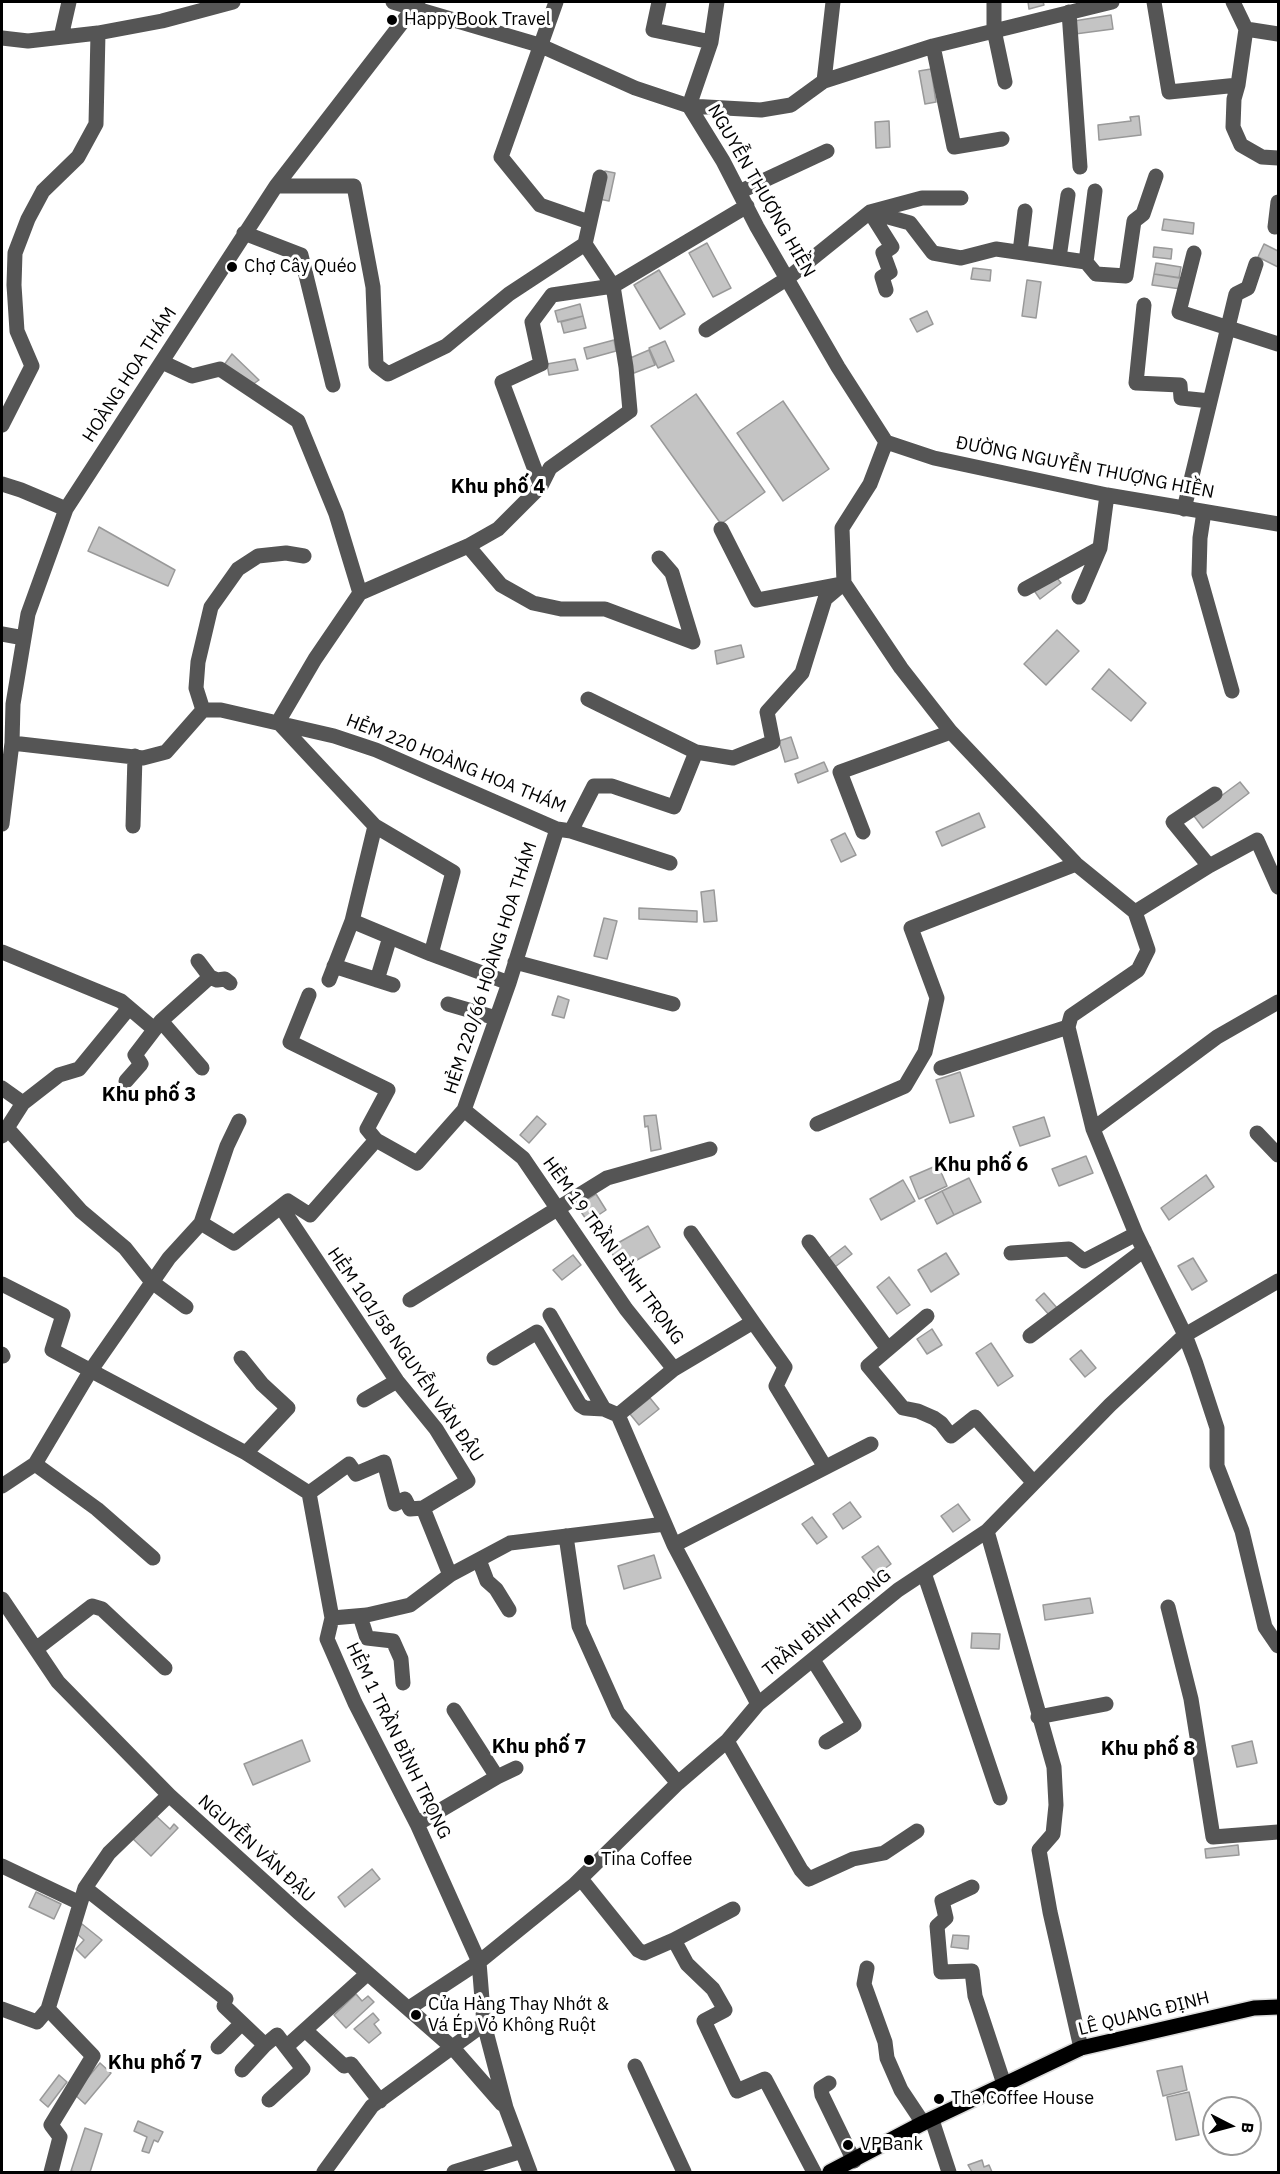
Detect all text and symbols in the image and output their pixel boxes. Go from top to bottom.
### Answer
place label: HappyBook Travel [404,9,551,31]
marker: HappyBook Travel [385,13,399,27]
street label: NGUYỄN THƯỢNG HIỀN [703,101,819,281]
place label: Chợ Cây Quéo [244,256,357,278]
marker: Chợ Cây Quéo [225,260,239,274]
street label: HOÀNG HOA THÁM [78,304,182,446]
street label: ĐƯỜNG NGUYỄN THƯỢNG HIỀN [954,432,1216,504]
district label: Khu phố 4 [451,475,545,499]
street label: HẺM 220 HOÀNG HOA THÁM [343,710,569,818]
street label: HẺM 220/66 HOÀNG HOA THÁM [440,839,542,1097]
district label: Khu phố 3 [102,1083,196,1107]
street label: HẺM 19 TRẦN BÌNH TRỌNG [538,1153,688,1349]
district label: Khu phố 6 [934,1153,1028,1177]
street label: HẺM 101/58 NGUYỄN VĂN ĐẬU [322,1244,488,1466]
street label: TRẦN BÌNH TRỌNG [759,1565,895,1681]
street label: HẺM 1 TRẦN BÌNH TRỌNG [341,1639,455,1843]
district label: Khu phố 7 [492,1735,586,1759]
district label: Khu phố 8 [1101,1737,1195,1761]
street label: NGUYỄN VĂN ĐẬU [193,1791,319,1907]
place label: Tina Coffee [601,1849,692,1871]
marker: Tina Coffee [582,1853,596,1867]
street label: LÊ QUANG ĐỊNH [1076,1987,1212,2041]
place label: Cửa Hàng Thay Nhớt & Vá Ép Vỏ Không Ruột [428,1994,609,2036]
marker: Cửa Hàng Thay Nhớt & Vá Ép Vỏ Không Ruột [409,2008,423,2022]
district label: Khu phố 7 [108,2051,202,2075]
place label: The Coffee House [951,2088,1094,2110]
marker: The Coffee House [932,2092,946,2106]
north arrow [1202,2096,1262,2156]
text: B [1237,2121,1258,2134]
place label: VPBank [860,2134,923,2156]
marker: VPBank [841,2138,855,2152]

